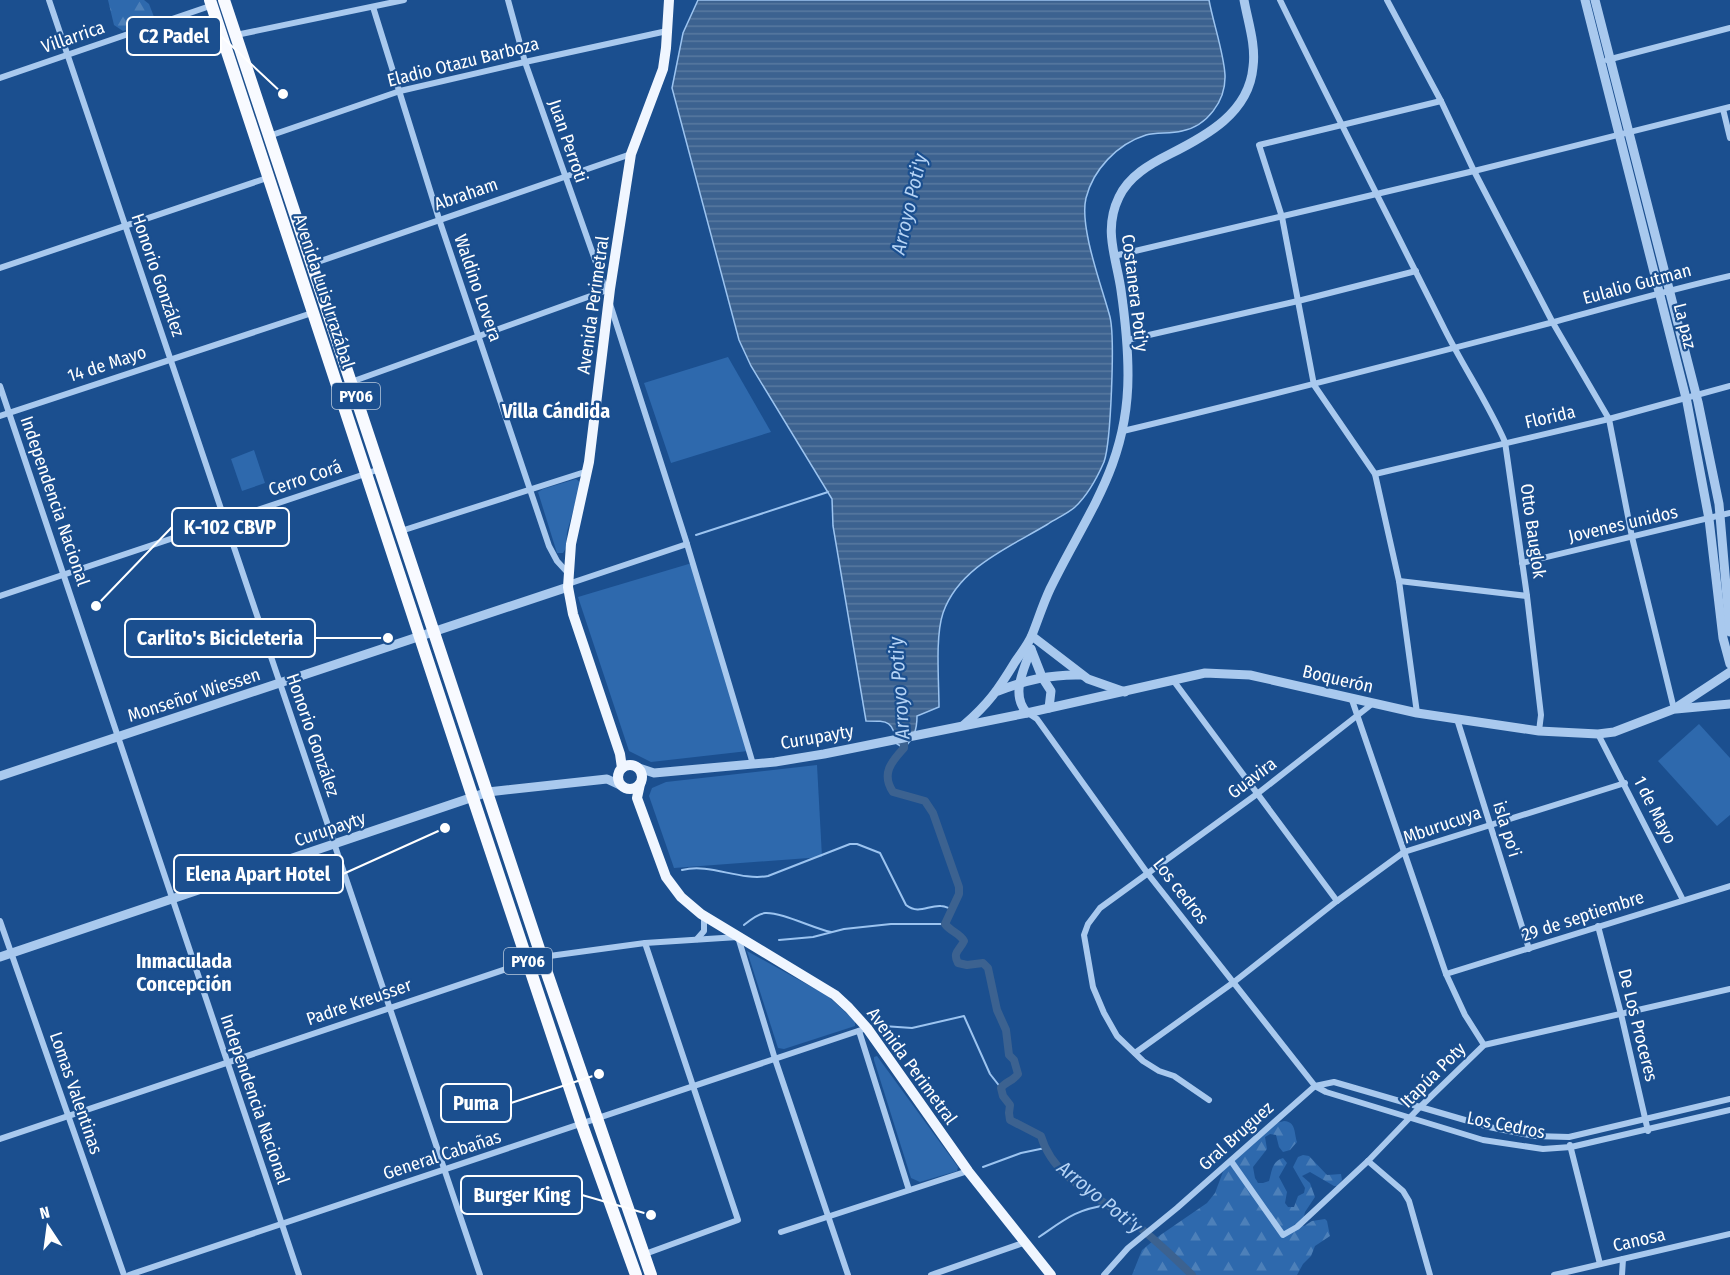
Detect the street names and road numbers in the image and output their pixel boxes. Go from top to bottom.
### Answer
street label: Villarrica [39,16,108,58]
street label: Eladio Otazu Barboza [385,32,541,92]
street label: Juan Perroti [544,96,592,186]
street label: Abraham [431,173,501,215]
street label: Honorio González [127,210,189,340]
street label: Avenida Luis Irrazábal [289,211,359,371]
street label: Waldino Lovera [449,231,507,345]
street label: Costanera Poti'y [1117,233,1153,353]
street label: Avenida Perimetral [572,234,614,376]
street label: Eulalio Gutman [1580,259,1694,309]
street label: La paz [1669,301,1701,351]
street label: 14 de Mayo [65,341,149,387]
road number: PY06 [332,383,380,409]
street label: Florida [1523,400,1578,433]
street label: Independencia Nacional [16,413,95,589]
street label: Cerro Corá [265,455,345,501]
street label: Otto Bauglok [1515,482,1551,580]
street label: Jovenes unidos [1566,501,1680,547]
street label: Boquerón [1300,660,1376,698]
street label: Monseñor Wiessen [125,663,263,727]
street label: Honorio González [282,670,344,800]
street label: Curupayty [779,720,855,754]
street label: Guavira [1223,752,1281,803]
street label: 1 de Mayo [1629,773,1681,847]
street label: isla po'i [1488,799,1526,859]
street label: Mburucuya [1400,801,1484,849]
street label: Curupayty [292,807,368,851]
street label: Los cedros [1148,854,1214,929]
street label: 29 de septiembre [1519,886,1647,946]
road number: PY06 [504,948,552,974]
street label: De Los Proceres [1613,966,1663,1084]
street label: Padre Kreusser [303,973,415,1030]
street label: Avenida Perimetral [862,1003,962,1129]
street label: Independencia Nacional [216,1011,295,1187]
street label: Lomas Valentinas [45,1029,107,1157]
street label: Itapúa Poty [1396,1038,1470,1112]
street label: Gral Bruguez [1194,1097,1278,1175]
street label: Los Cedros [1465,1107,1547,1143]
street label: General Cabañas [380,1125,504,1184]
street label: Canosa [1611,1223,1668,1257]

